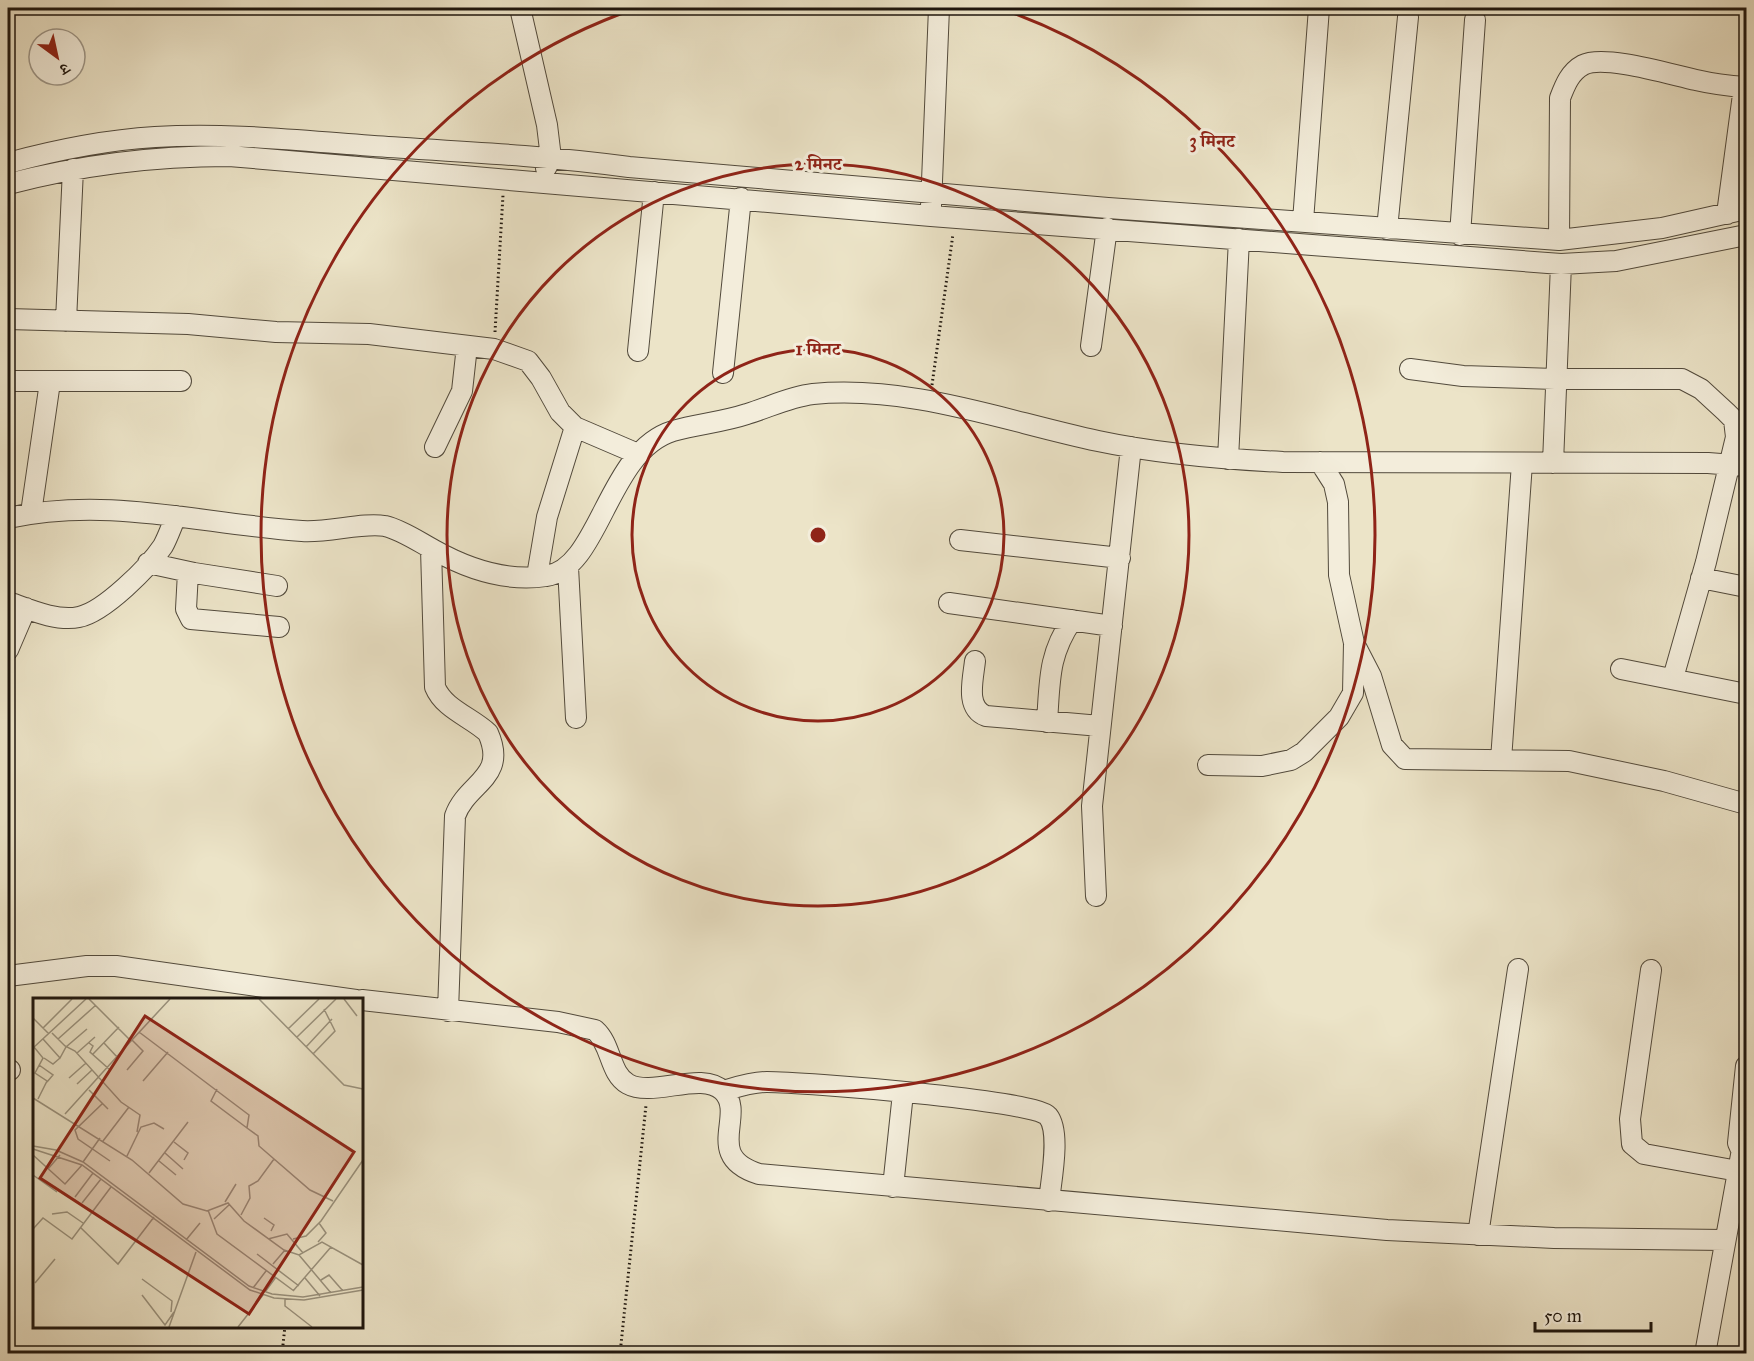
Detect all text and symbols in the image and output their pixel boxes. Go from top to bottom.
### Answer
north arrow [27,27,87,87]
text: उ [55,58,74,80]
text: 3 मिनट [1189,130,1236,153]
text: 2 मिनट [795,153,843,175]
text: 1 मिनट [795,338,842,360]
centre of rings [808,525,828,545]
inset map [33,998,363,1328]
scale bar [1535,1295,1650,1333]
text: 50 m [1544,1305,1582,1327]

